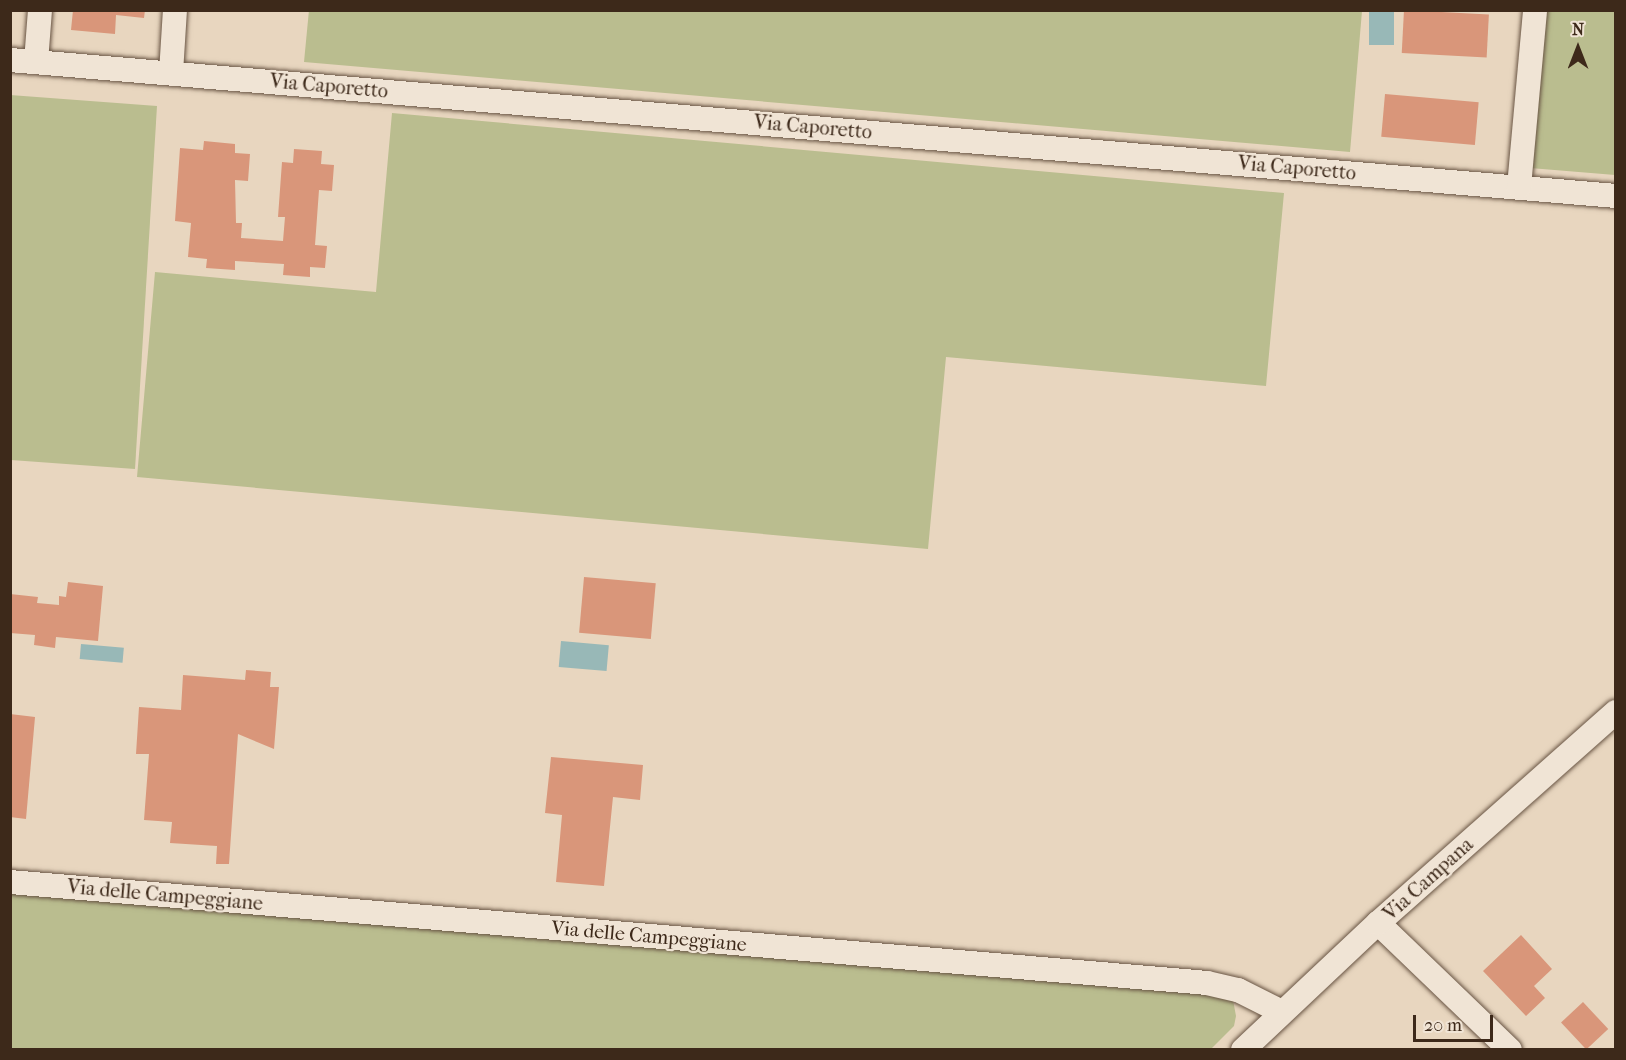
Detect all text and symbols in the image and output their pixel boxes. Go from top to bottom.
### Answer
north arrow [1548,18,1608,78]
text: N [1572,20,1584,39]
street label: Via Caporetto [269,69,389,103]
street label: Via Caporetto [753,110,873,144]
street label: Via Caporetto [1237,151,1357,185]
street label: Via Campana [1378,832,1478,926]
street label: Via delle Campeggiane [66,874,264,916]
street label: Via delle Campeggiane [550,915,748,957]
scale bar [1416,1003,1496,1041]
text: 20 m [1424,1015,1462,1036]

